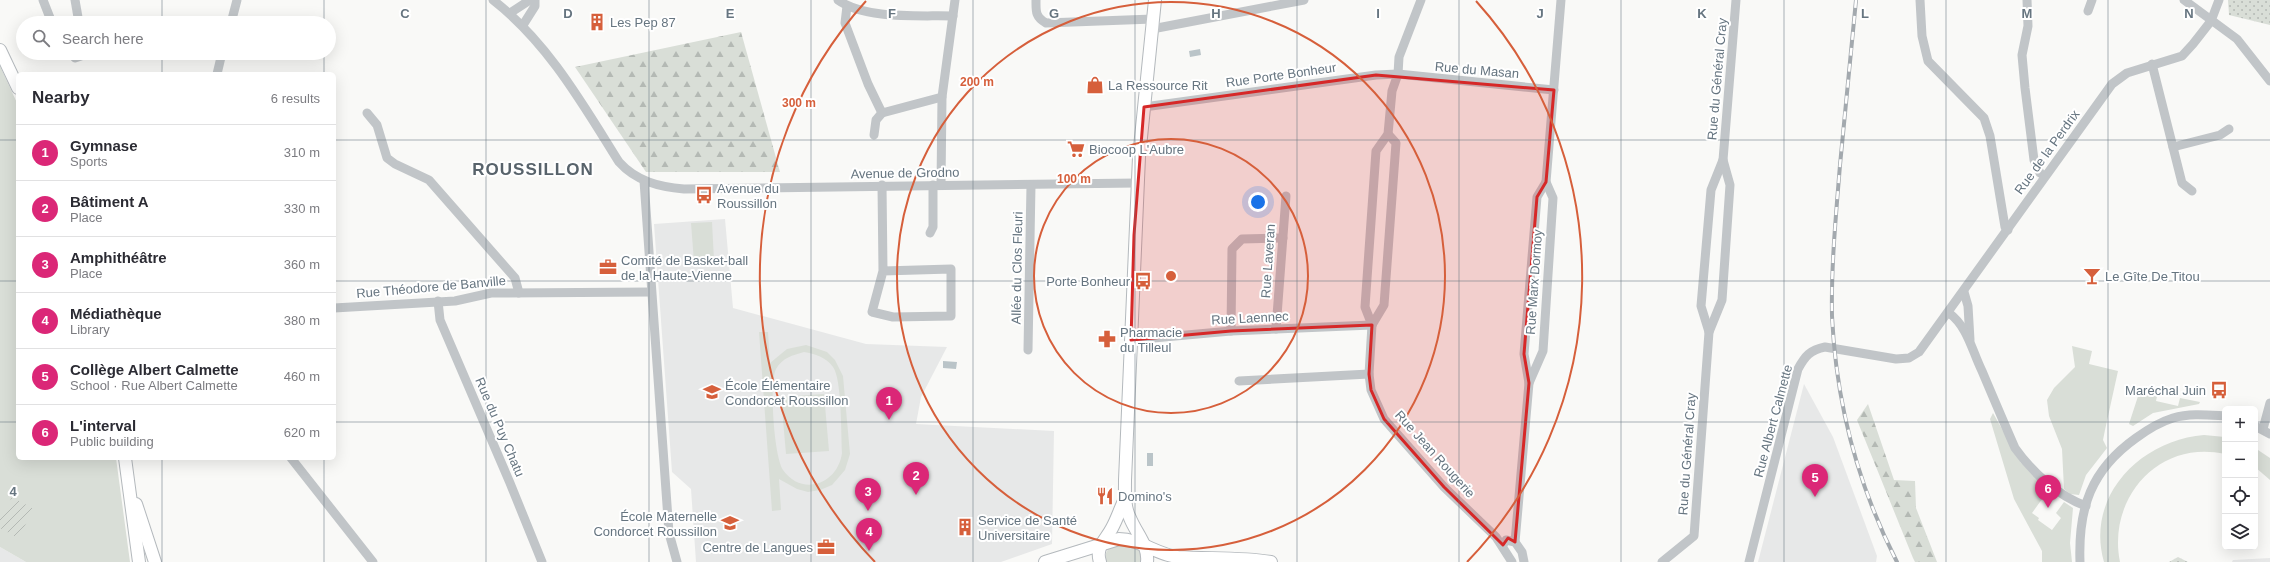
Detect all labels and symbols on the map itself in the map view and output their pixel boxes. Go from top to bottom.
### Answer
text: C [400,6,410,21]
text: D [563,6,573,21]
text: E [726,6,735,21]
text: F [888,6,896,21]
text: G [1049,6,1059,21]
text: H [1211,6,1221,21]
text: I [1376,6,1380,21]
text: J [1536,6,1544,21]
text: K [1697,6,1707,21]
text: L [1861,6,1869,21]
text: M [2022,6,2032,21]
text: N [2184,6,2194,21]
building icon: Les Pep 87 [587,12,607,32]
place label: Les Pep 87 [610,15,676,30]
street label: Rue du Général Cray [1704,17,1730,141]
street label: Rue du Masan [1434,59,1520,81]
street label: Rue Porte Bonheur [1225,60,1338,90]
text: 200 m [960,75,994,89]
shop icon: La Ressource Rit [1085,75,1105,95]
place label: La Ressource Rit [1108,78,1208,93]
text: 300 m [782,96,816,110]
street label: Rue de la Perdrix [2011,107,2083,197]
supermarket icon: Biocoop L'Aubre [1066,139,1086,159]
place label: Biocoop L'Aubre [1089,142,1184,157]
district label: ROUSSILLON [472,160,594,179]
street label: Avenue de Grodno [850,165,960,181]
text: 100 m [1057,172,1091,186]
place label: Avenue du Roussillon [717,181,779,211]
bus stop icon: Avenue du Roussillon [694,185,714,205]
your location [1248,192,1268,212]
street label: Allée du Clos Fleuri [1009,211,1025,324]
street label: Rue Laveran [1258,223,1278,299]
street label: Rue Marx Dormoy [1523,228,1545,335]
place label: Comité de Basket-ball de la Haute-Vienne [621,253,748,283]
office icon: Comité de Basket-ball de la Haute-Vienne [598,257,618,277]
bar icon: Le Gîte De Titou [2082,266,2102,286]
centre of rings [1164,269,1178,283]
place label: Le Gîte De Titou [2105,269,2200,284]
bus stop icon: Porte Bonheur [1133,271,1153,291]
street label: Rue Théodore de Banville [356,273,506,301]
place label: Porte Bonheur [1046,274,1131,289]
street label: Rue Laennec [1211,308,1290,328]
place label: Pharmacie du Tilleul [1120,325,1182,355]
pharmacy icon: Pharmacie du Tilleul [1097,329,1117,349]
street label: Rue Albert Calmette [1751,363,1795,479]
street label: Rue du Puy Chatu [472,375,528,479]
place label: École Élémentaire Condorcet Roussillon [725,378,849,408]
bus stop icon: Maréchal Juin [2209,380,2229,400]
school or university icon: École Élémentaire Condorcet Roussillon [702,382,722,402]
place label: Maréchal Juin [2125,383,2206,398]
pin: 1 [876,387,902,420]
street label: Rue du Général Cray [1675,392,1699,516]
street label: Rue Jean Rougerie [1392,407,1478,501]
pin: 2 [903,462,929,495]
pin: 5 [1802,464,1828,497]
pin: 6 [2035,475,2061,508]
pin: 3 [855,478,881,511]
text: 4 [9,484,17,499]
restaurant icon: Domino's [1095,486,1115,506]
place label: Domino's [1118,489,1172,504]
place label: École Maternelle Condorcet Roussillon [593,509,717,539]
school or university icon: École Maternelle Condorcet Roussillon [720,513,740,533]
place label: Service de Santé Universitaire [978,513,1077,543]
building icon: Service de Santé Universitaire [955,517,975,537]
pin: 4 [856,518,882,551]
office icon: Centre de Langues [816,537,836,557]
place label: Centre de Langues [702,540,813,555]

